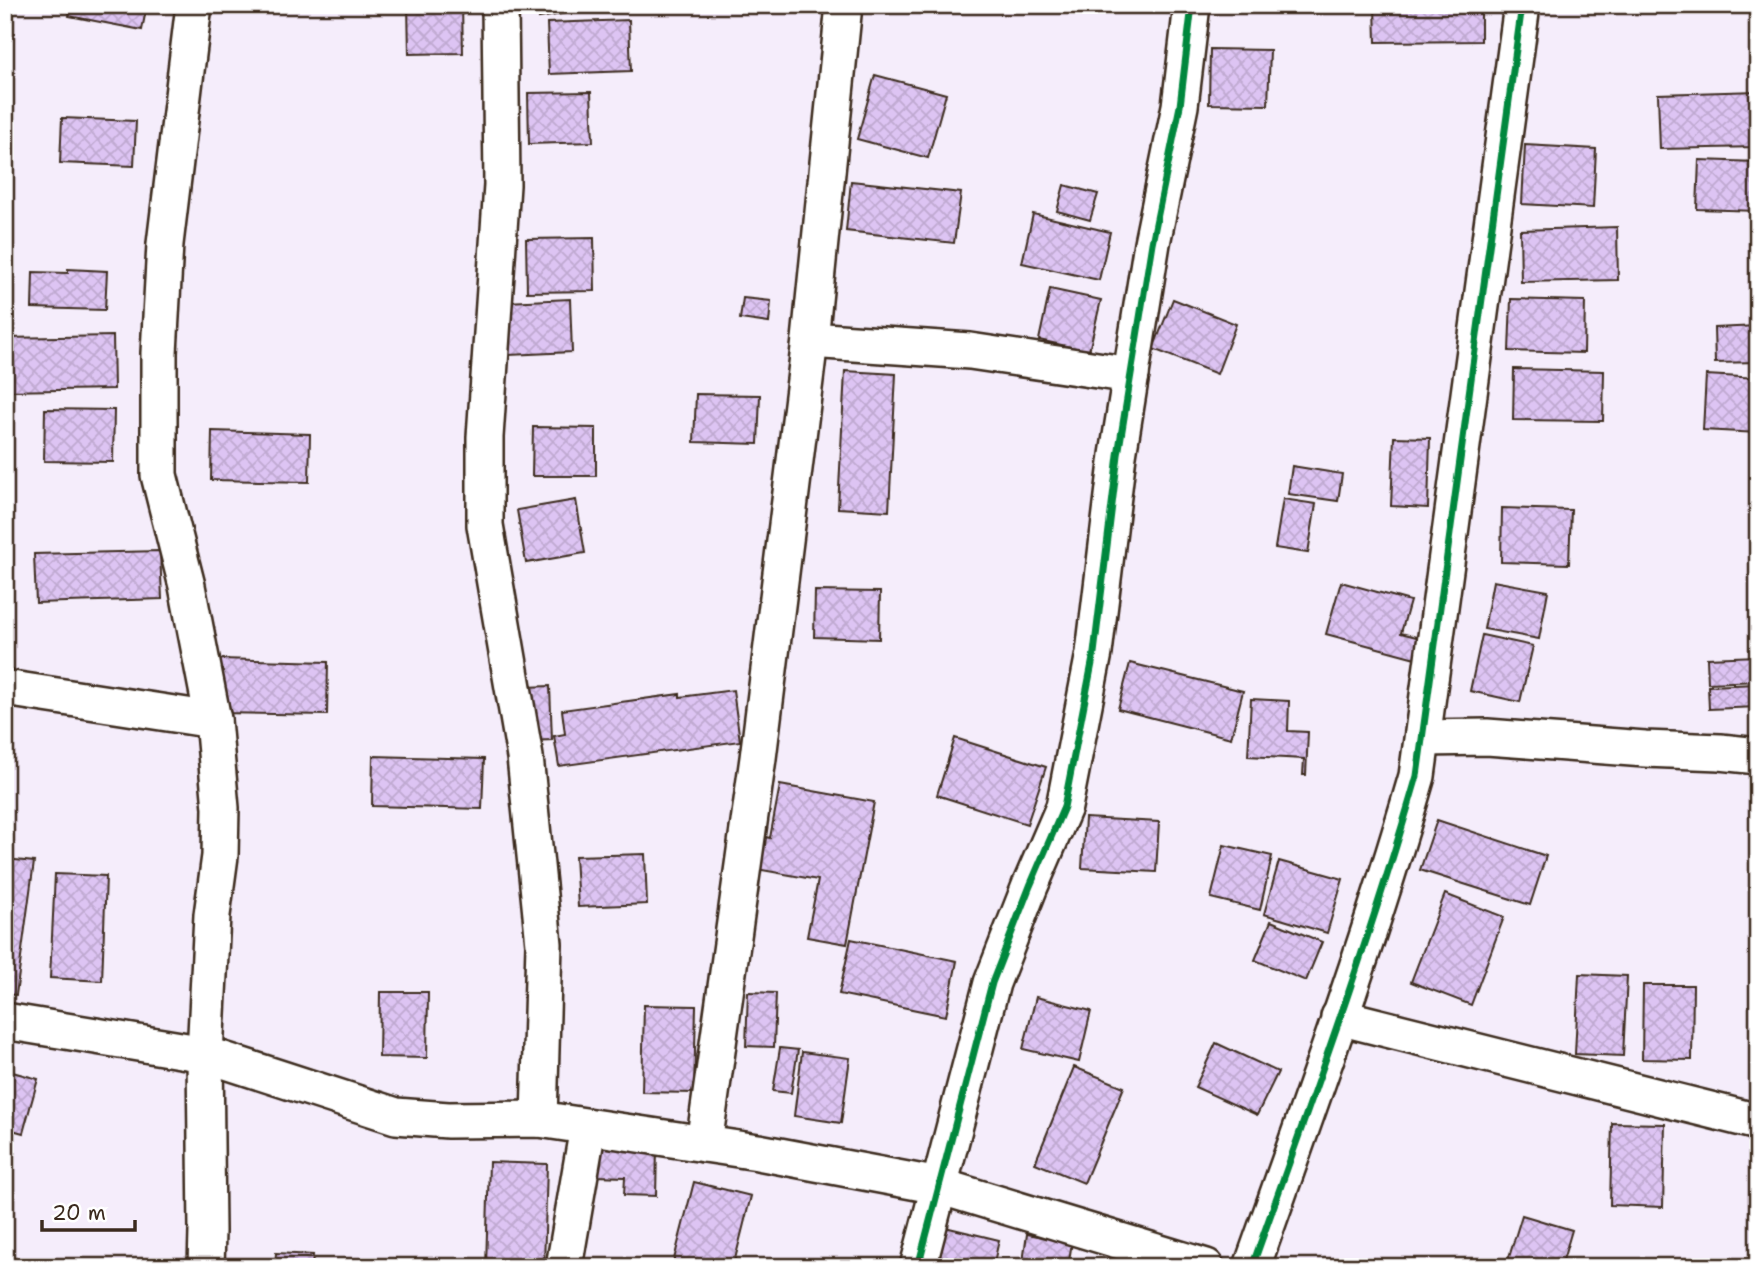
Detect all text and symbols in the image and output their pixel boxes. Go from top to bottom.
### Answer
scale bar [42,1188,135,1232]
text: 20 m [52,1199,106,1227]

